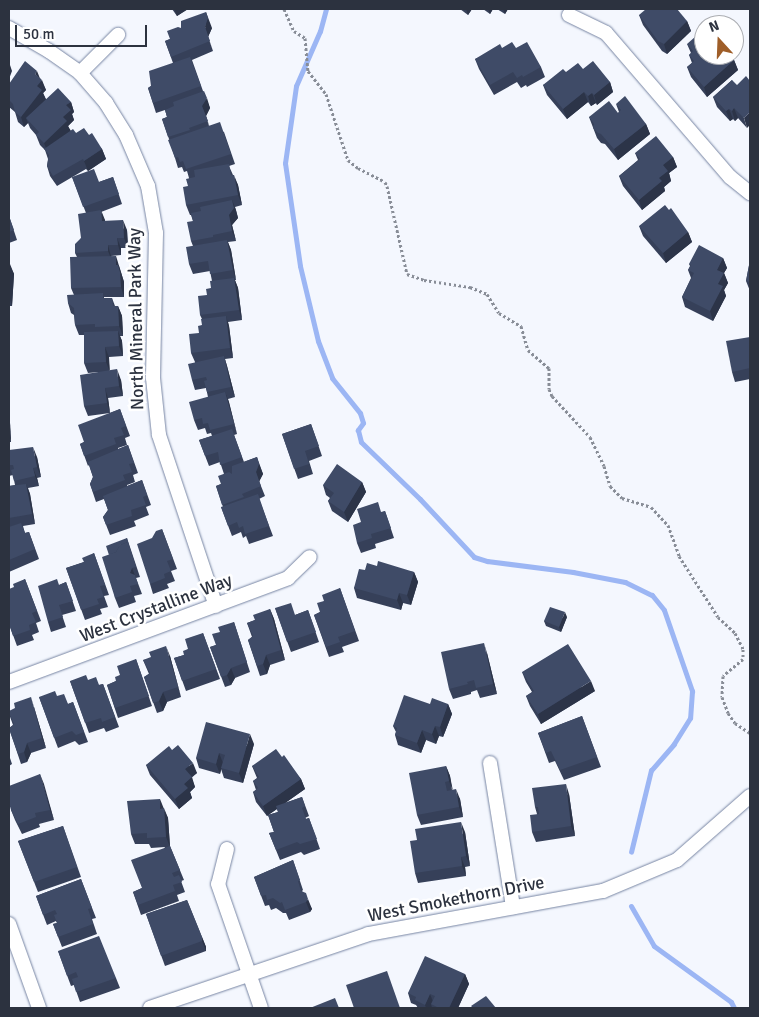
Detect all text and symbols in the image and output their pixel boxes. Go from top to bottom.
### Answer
scale bar [18,15,150,47]
north arrow [694,15,744,65]
text: N [707,17,722,36]
text: 50 m [23,25,54,43]
street label: North Mineral Park Way [124,228,148,410]
street label: West Crystalline Way [77,569,235,647]
street label: West Smokethorn Drive [366,871,546,927]

